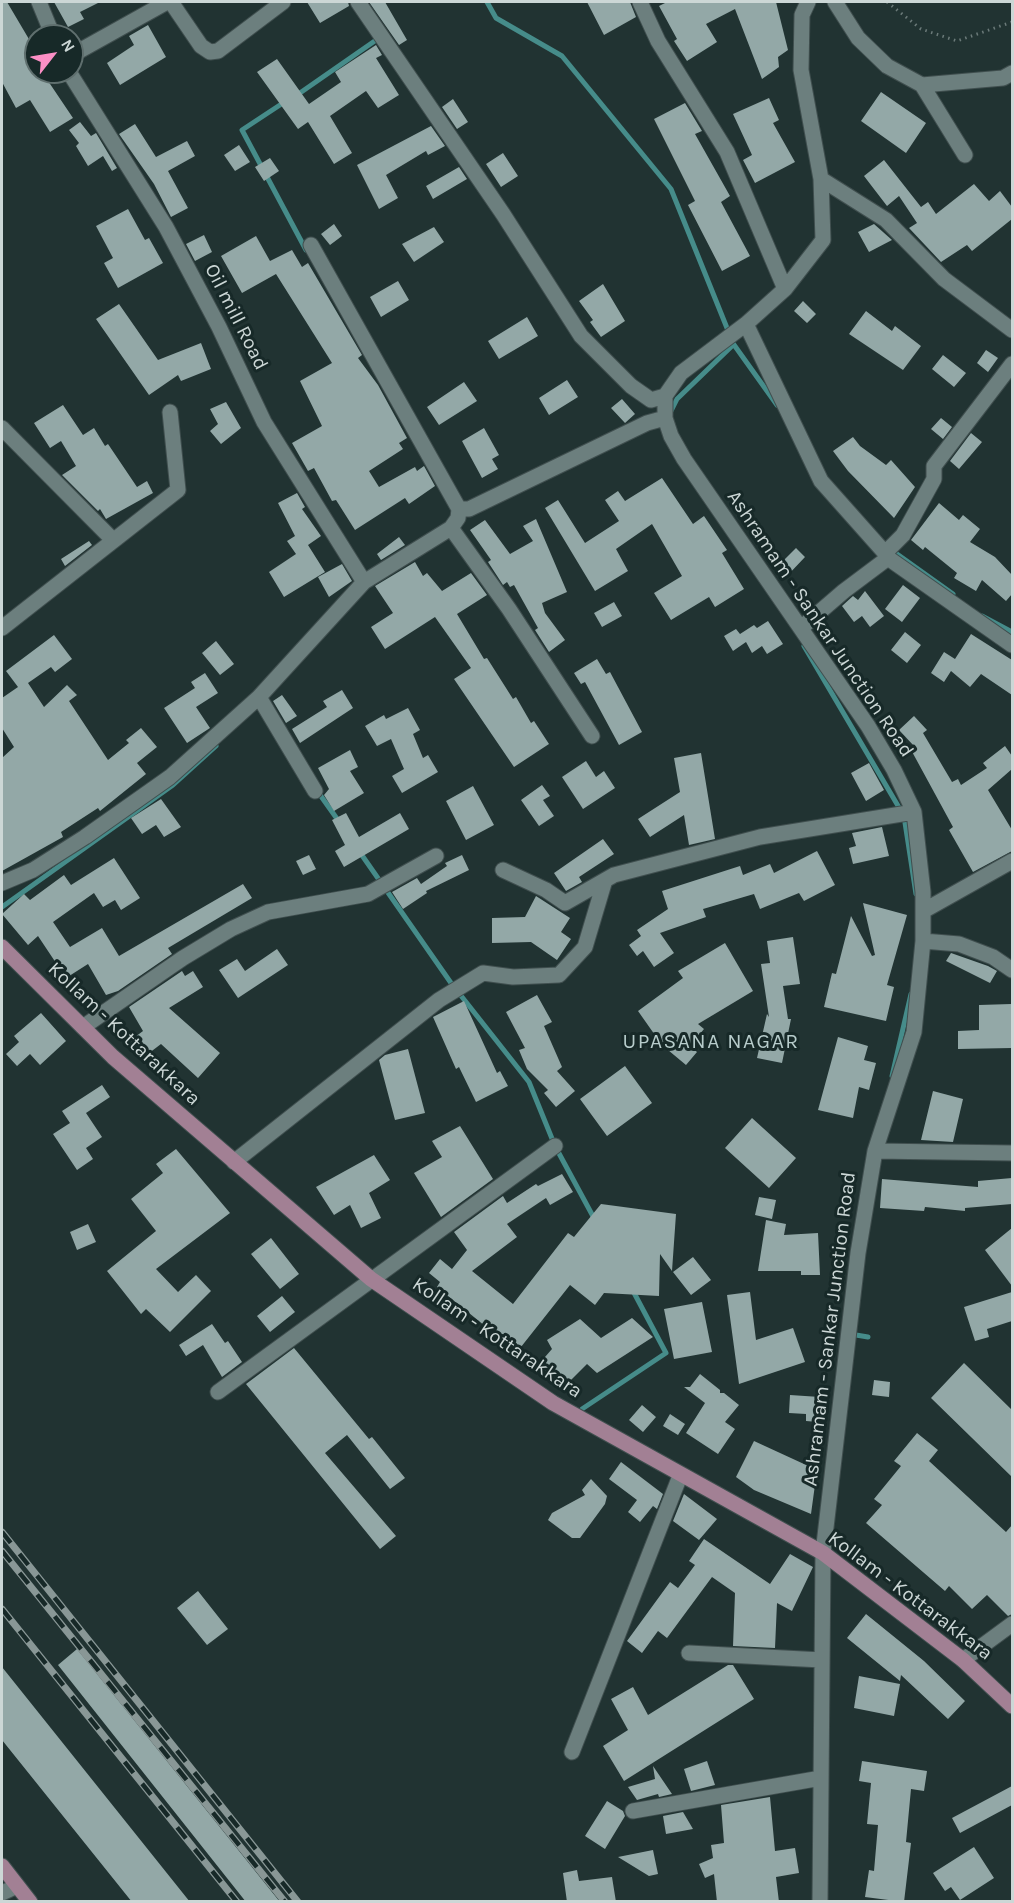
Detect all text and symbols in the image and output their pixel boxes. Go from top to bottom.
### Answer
north arrow [24,24,84,84]
text: N [57,36,79,55]
street label: Oil mill Road [199,260,273,374]
street label: Ashramam - Sankar Junction Road [722,486,918,762]
street label: Kollam - Kottarakkara [43,957,205,1111]
district label: UPASANA NAGAR [622,1029,800,1055]
street label: Ashramam - Sankar Junction Road [799,1170,861,1488]
street label: Kollam - Kottarakkara [408,1272,586,1404]
street label: Kollam - Kottarakkara [823,1526,997,1666]

